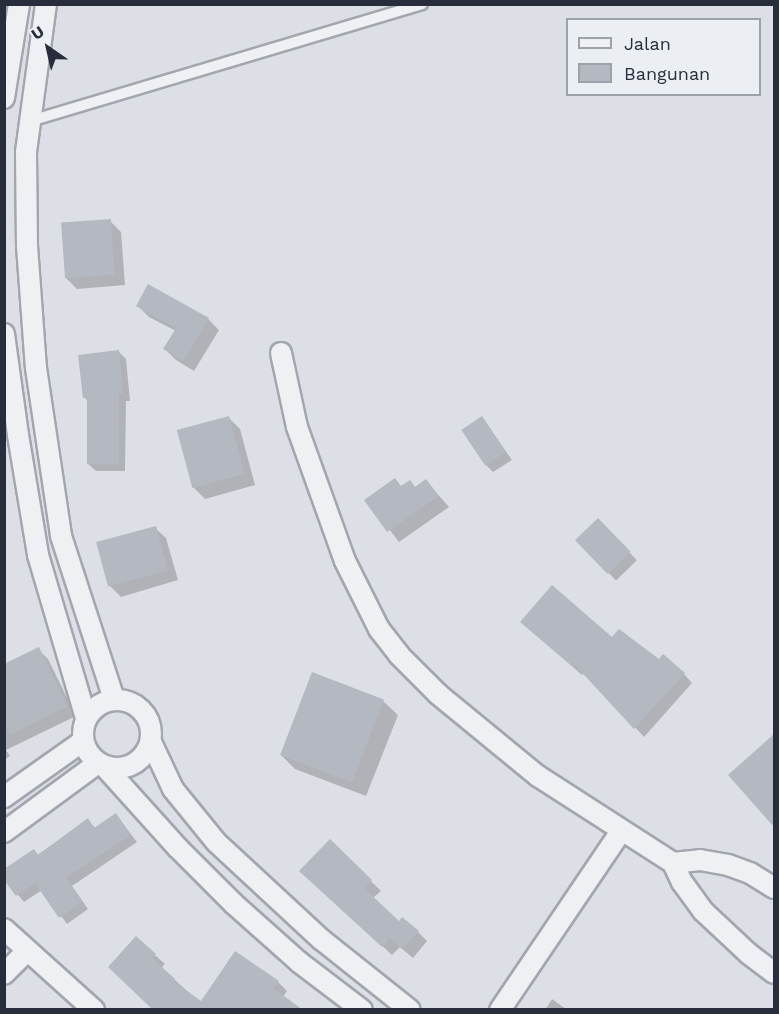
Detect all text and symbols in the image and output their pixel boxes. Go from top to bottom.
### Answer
north arrow [18,18,78,78]
legend [566,18,761,96]
text: U [28,22,48,44]
text: Jalan [624,33,671,54]
text: Bangunan [624,63,710,84]

